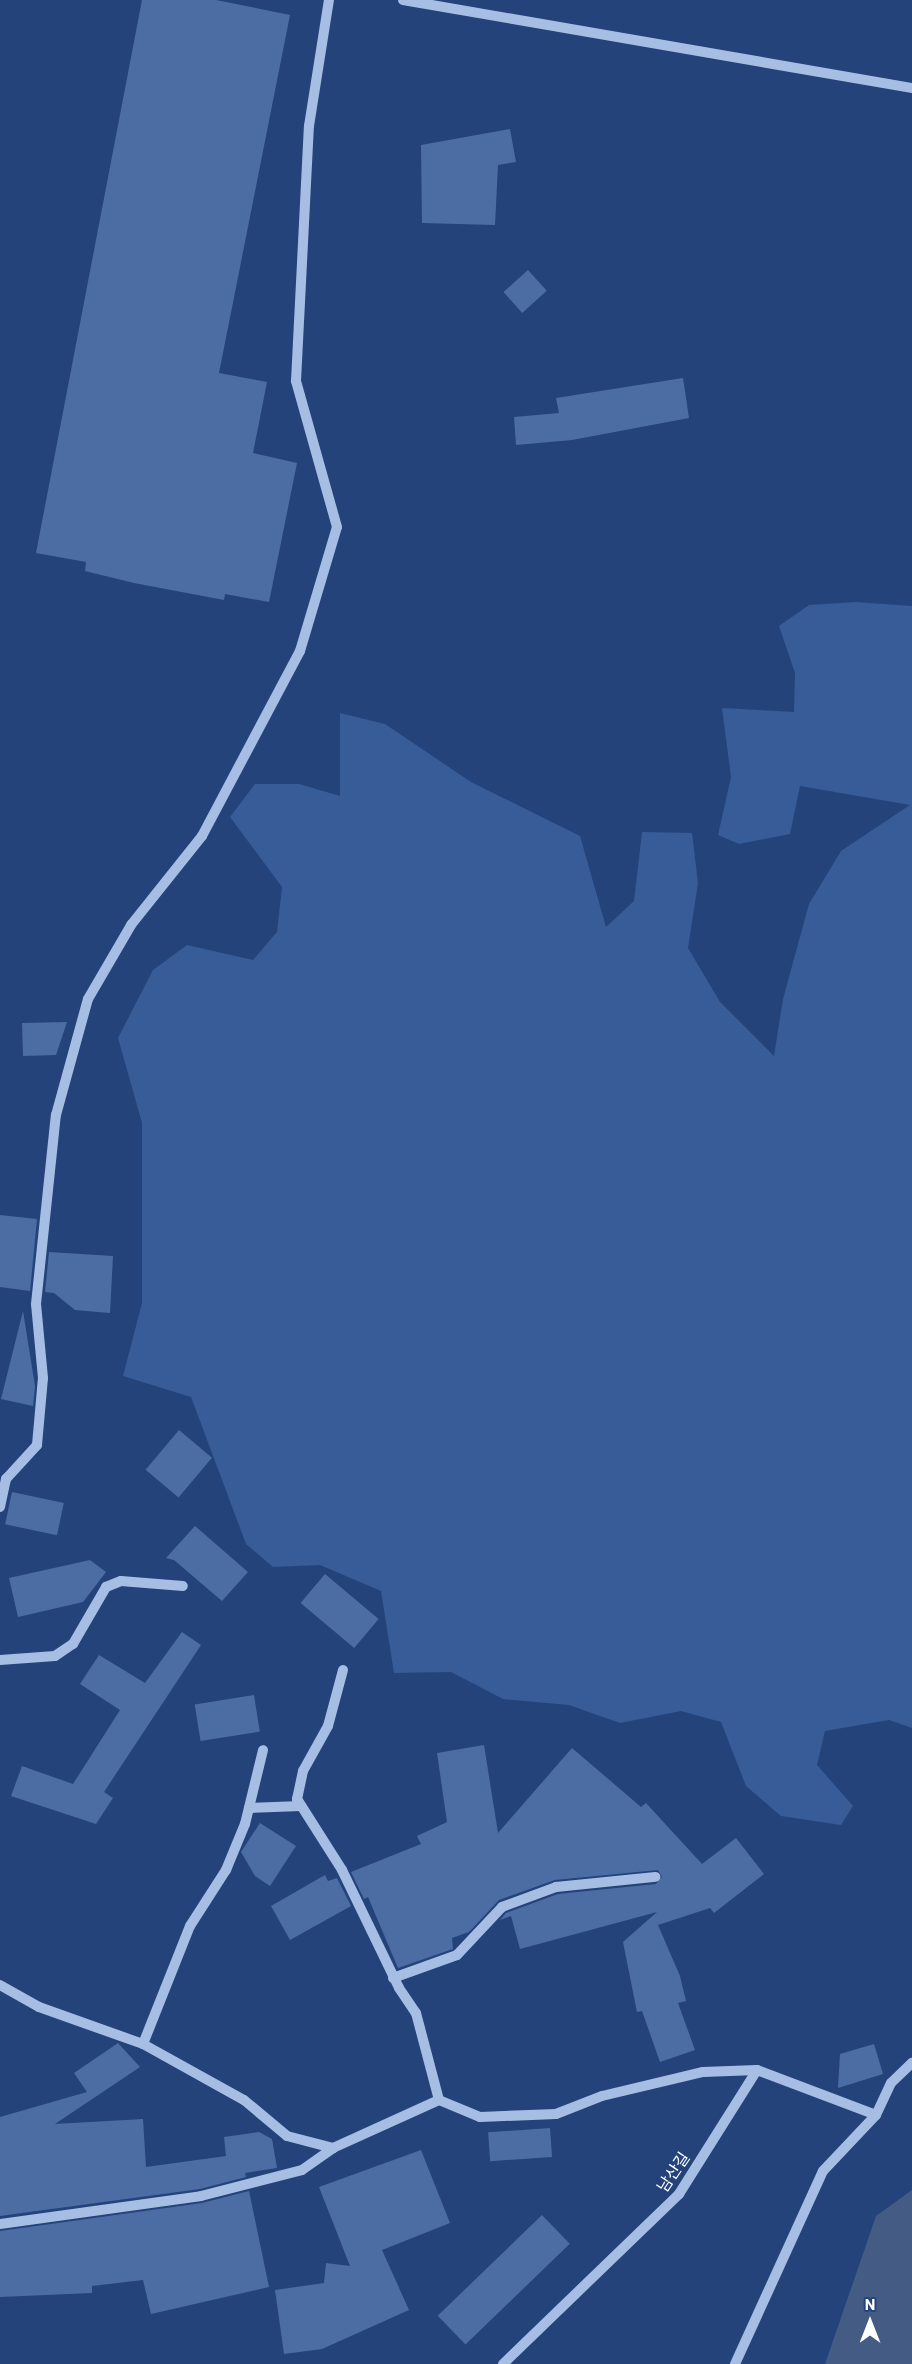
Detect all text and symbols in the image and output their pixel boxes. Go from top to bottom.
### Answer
street label: 남산길 [653,2148,693,2196]
north arrow [840,2292,900,2352]
text: N [865,2294,875,2313]

